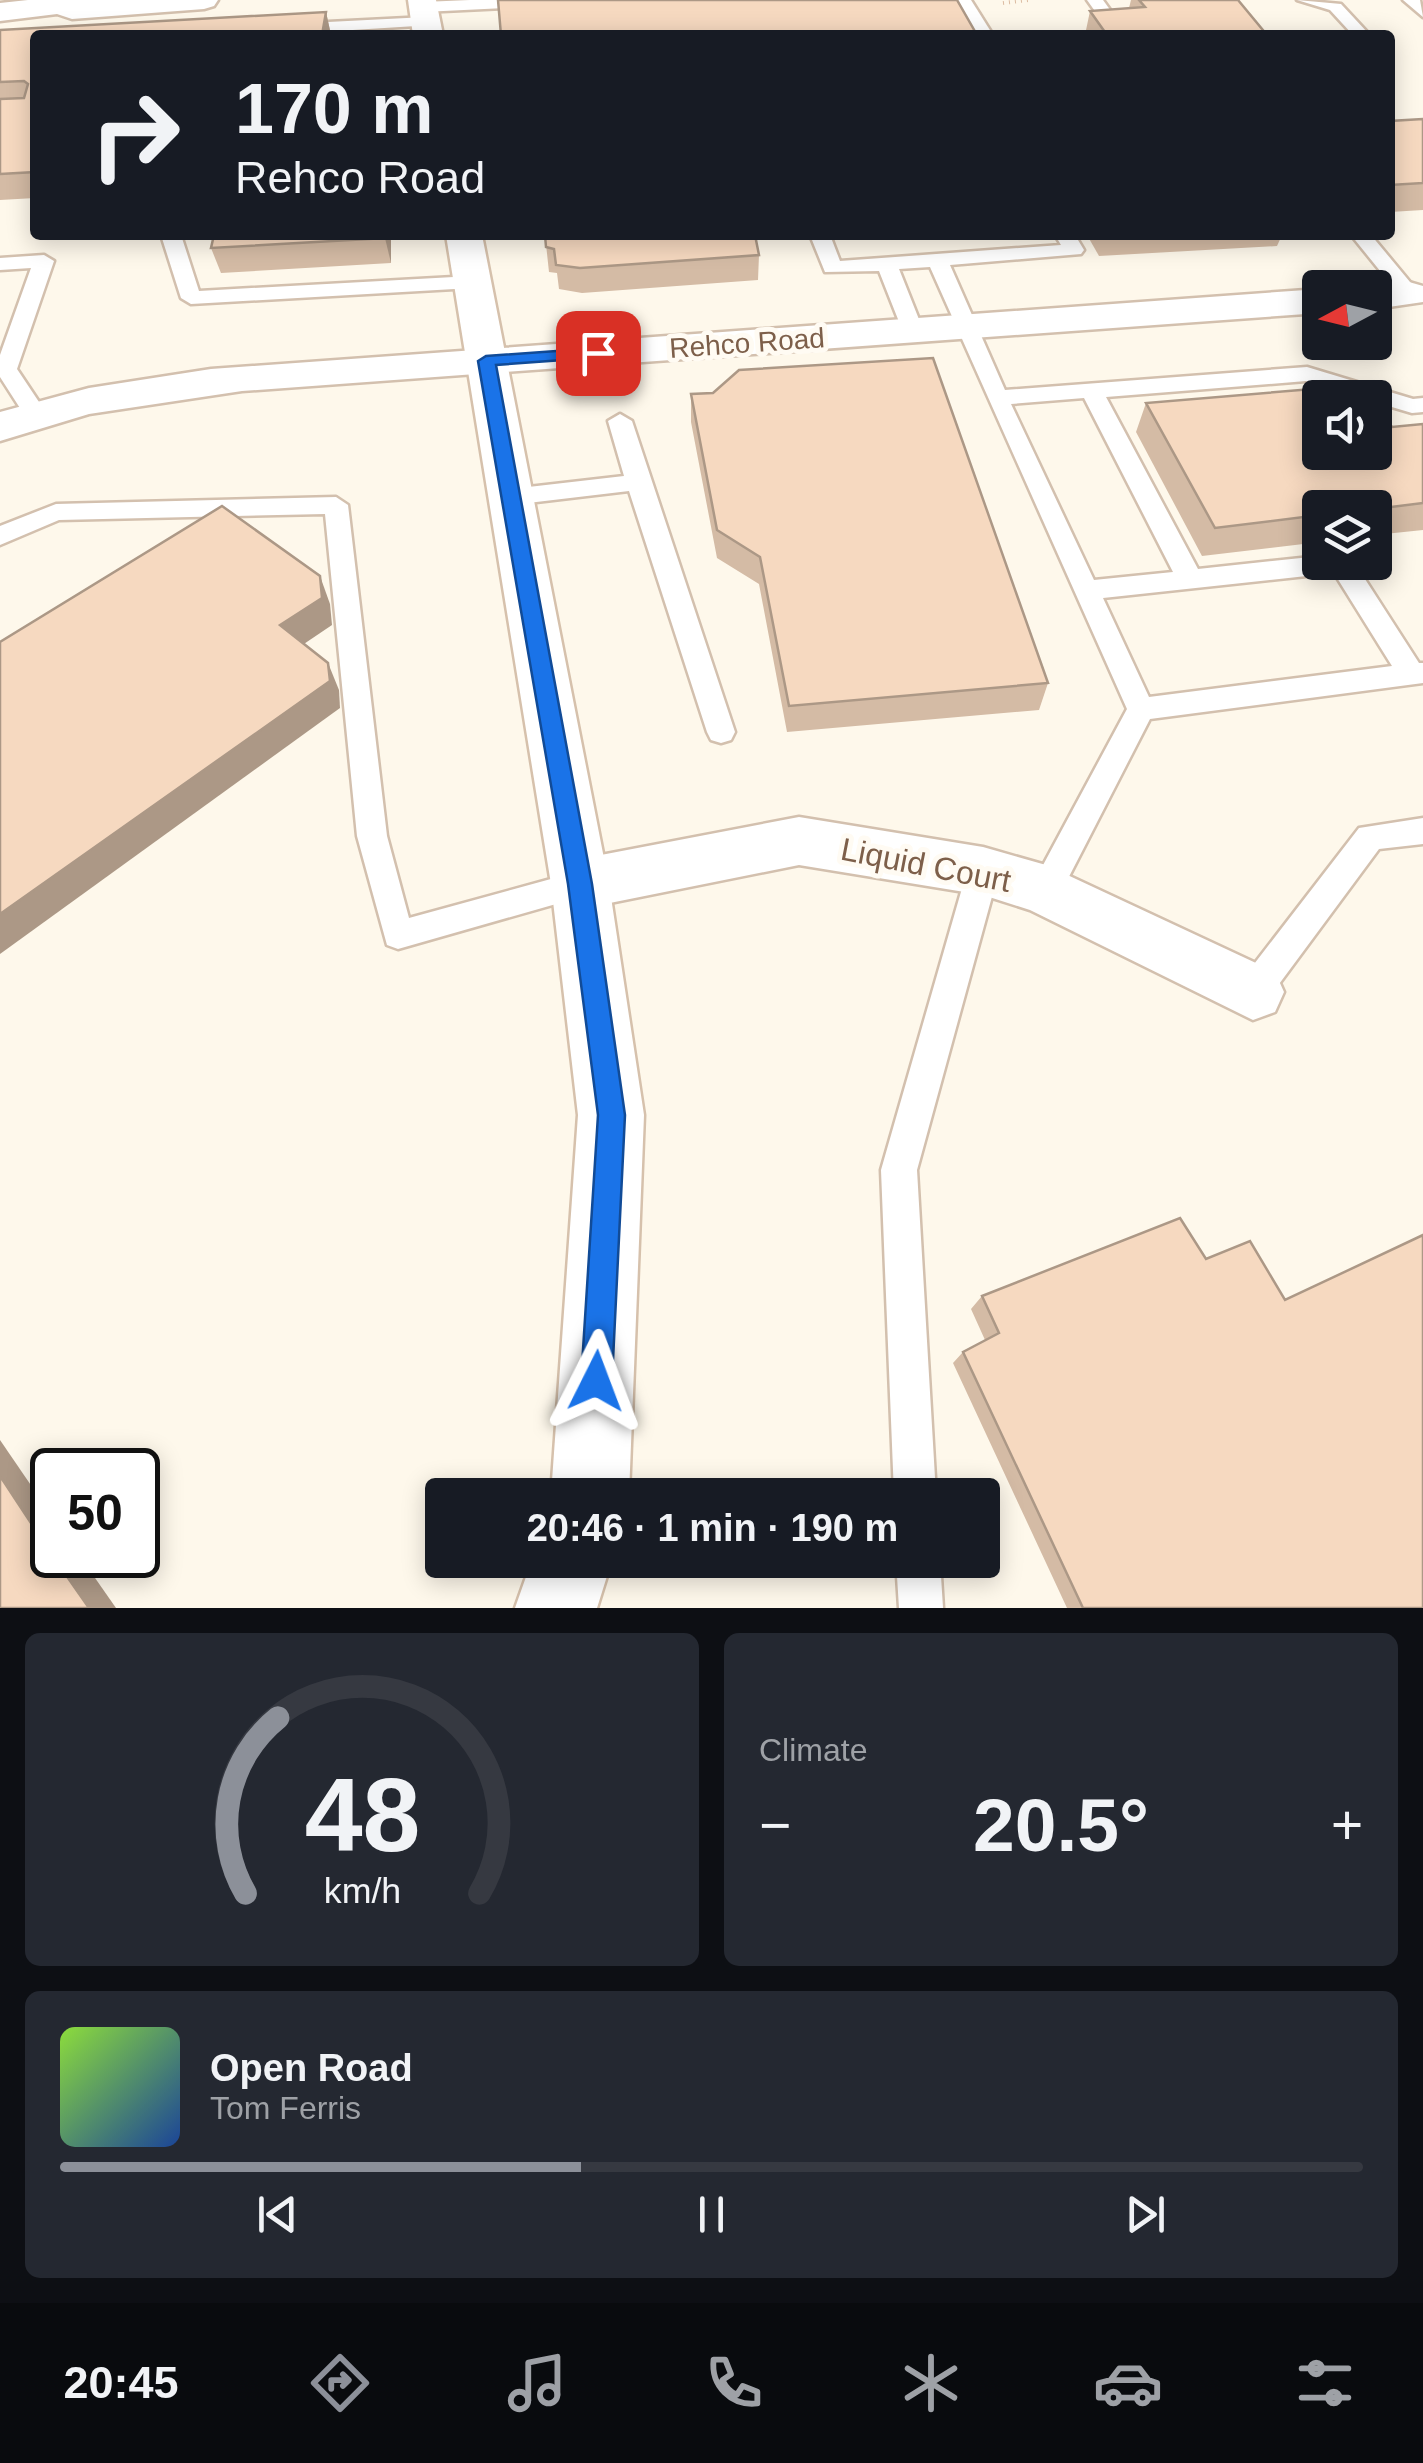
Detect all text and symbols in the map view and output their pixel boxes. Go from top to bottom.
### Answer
icon: right [70,70,200,200]
text: 170 m [235,70,433,148]
text: Rehco Road [235,152,485,203]
north arrow [1302,270,1392,360]
map controls [1302,270,1392,580]
pin [556,311,641,396]
street label: Rehco Road [668,322,826,364]
icon: arrive [571,326,626,381]
button: sound [1302,380,1392,470]
button: layers [1302,490,1392,580]
street label: Liquid Court [838,831,1014,899]
position arrow [544,1329,648,1433]
speed limit sign: 50 [30,1448,160,1578]
text: 20:46 · 1 min · 190 m [527,1507,898,1549]
text: Climate [759,1732,867,1768]
text: 48 [304,1757,420,1873]
text: 20.5° [973,1783,1149,1867]
text: − [759,1794,791,1856]
text: + [1331,1794,1363,1856]
text: km/h [323,1871,401,1911]
text: Open Road [210,2047,413,2089]
text: Tom Ferris [210,2090,361,2126]
icon: previous [250,2187,305,2242]
icon: pause [684,2187,739,2242]
icon: next [1118,2187,1173,2242]
icon: directions [305,2348,375,2418]
icon: music [502,2348,572,2418]
icon: phone [699,2348,769,2418]
icon: climate [896,2348,966,2418]
icon: car [1093,2348,1163,2418]
icon: filters [1290,2348,1360,2418]
text: 20:45 [63,2357,179,2408]

